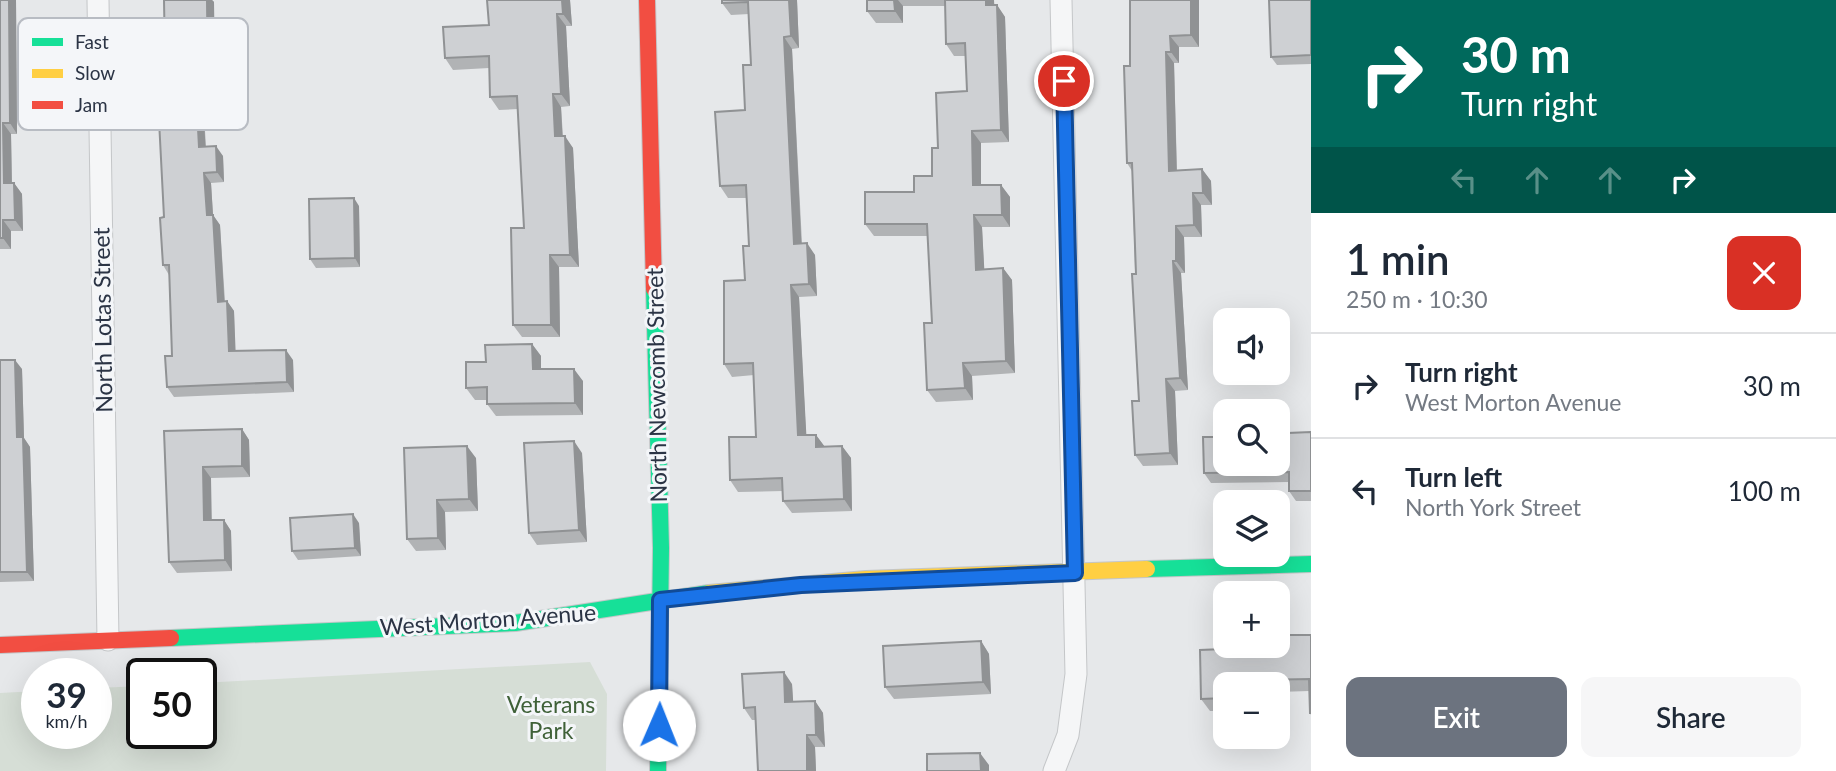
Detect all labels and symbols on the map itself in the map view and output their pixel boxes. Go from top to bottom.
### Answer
legend [18,18,248,130]
text: Fast [75,30,109,53]
pin [1034,51,1094,111]
text: Slow [75,61,115,84]
text: Jam [75,93,108,116]
street label: North Lotas Street [86,226,118,413]
street label: North Newcomb Street [640,267,672,503]
street label: West Morton Avenue [379,597,597,641]
speed limit sign: 50 [126,658,217,749]
position arrow [622,688,696,762]
park label: Veterans Park [507,690,595,744]

